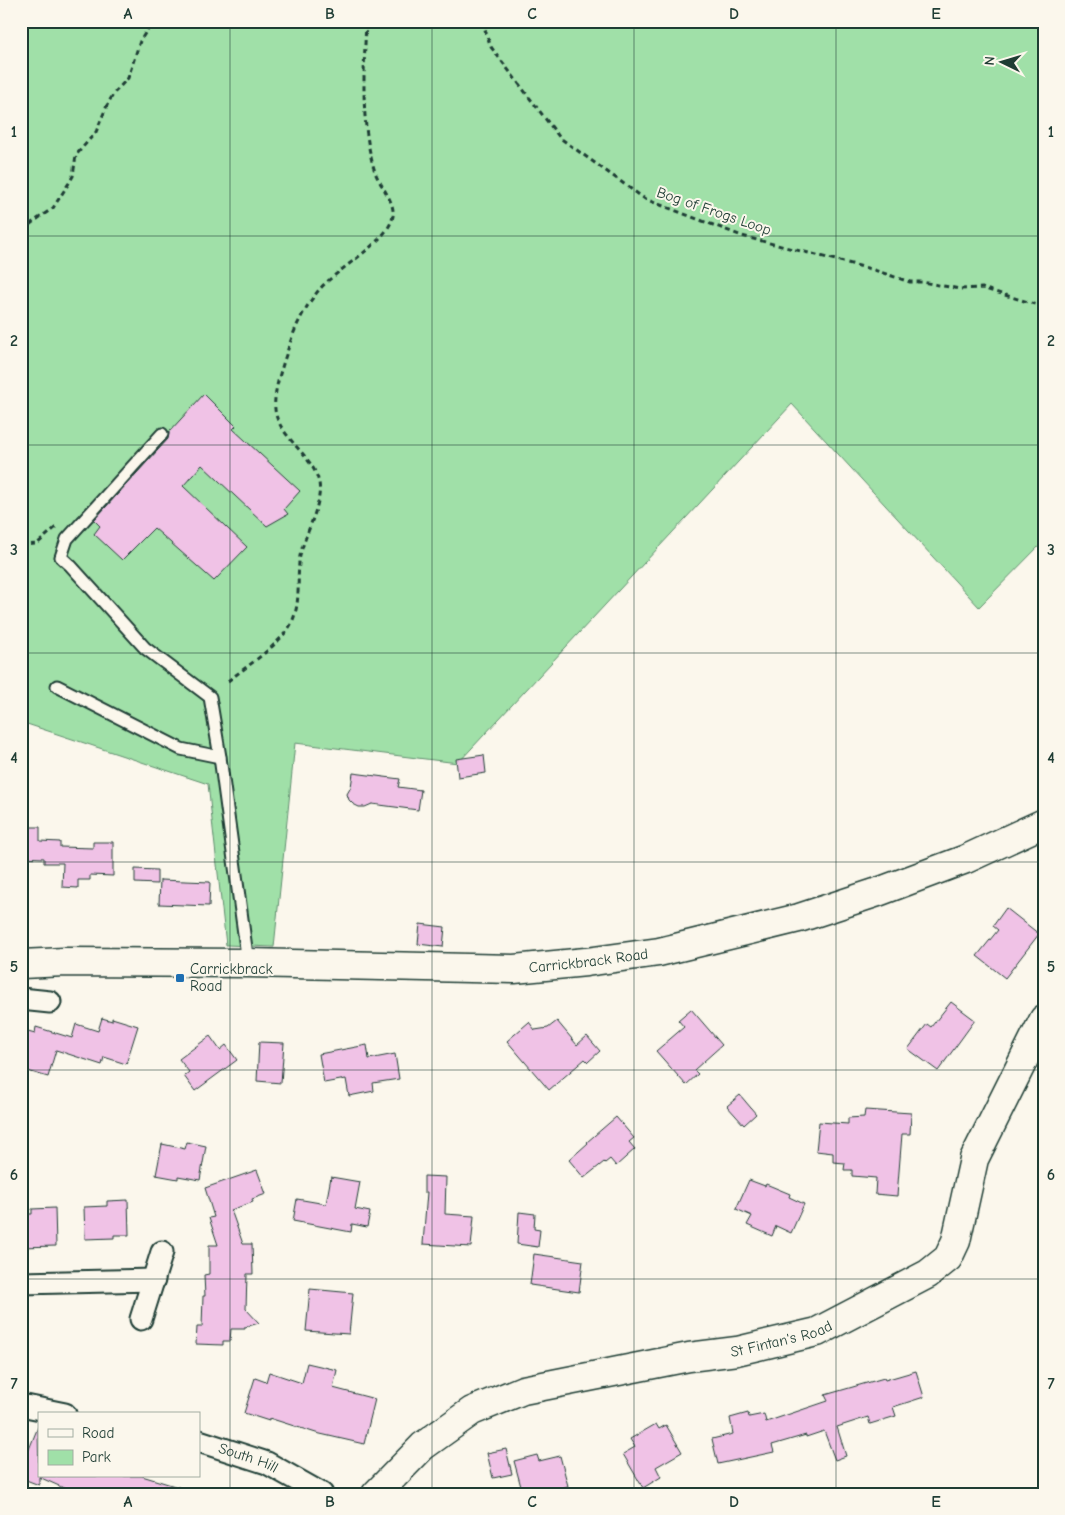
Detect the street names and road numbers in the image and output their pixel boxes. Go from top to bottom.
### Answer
street label: Bog of Frogs Loop [654,183,774,239]
street label: Carrickbrack Road [528,945,649,977]
street label: St Fintan's Road [730,1317,835,1361]
street label: South Hill [216,1439,282,1477]

